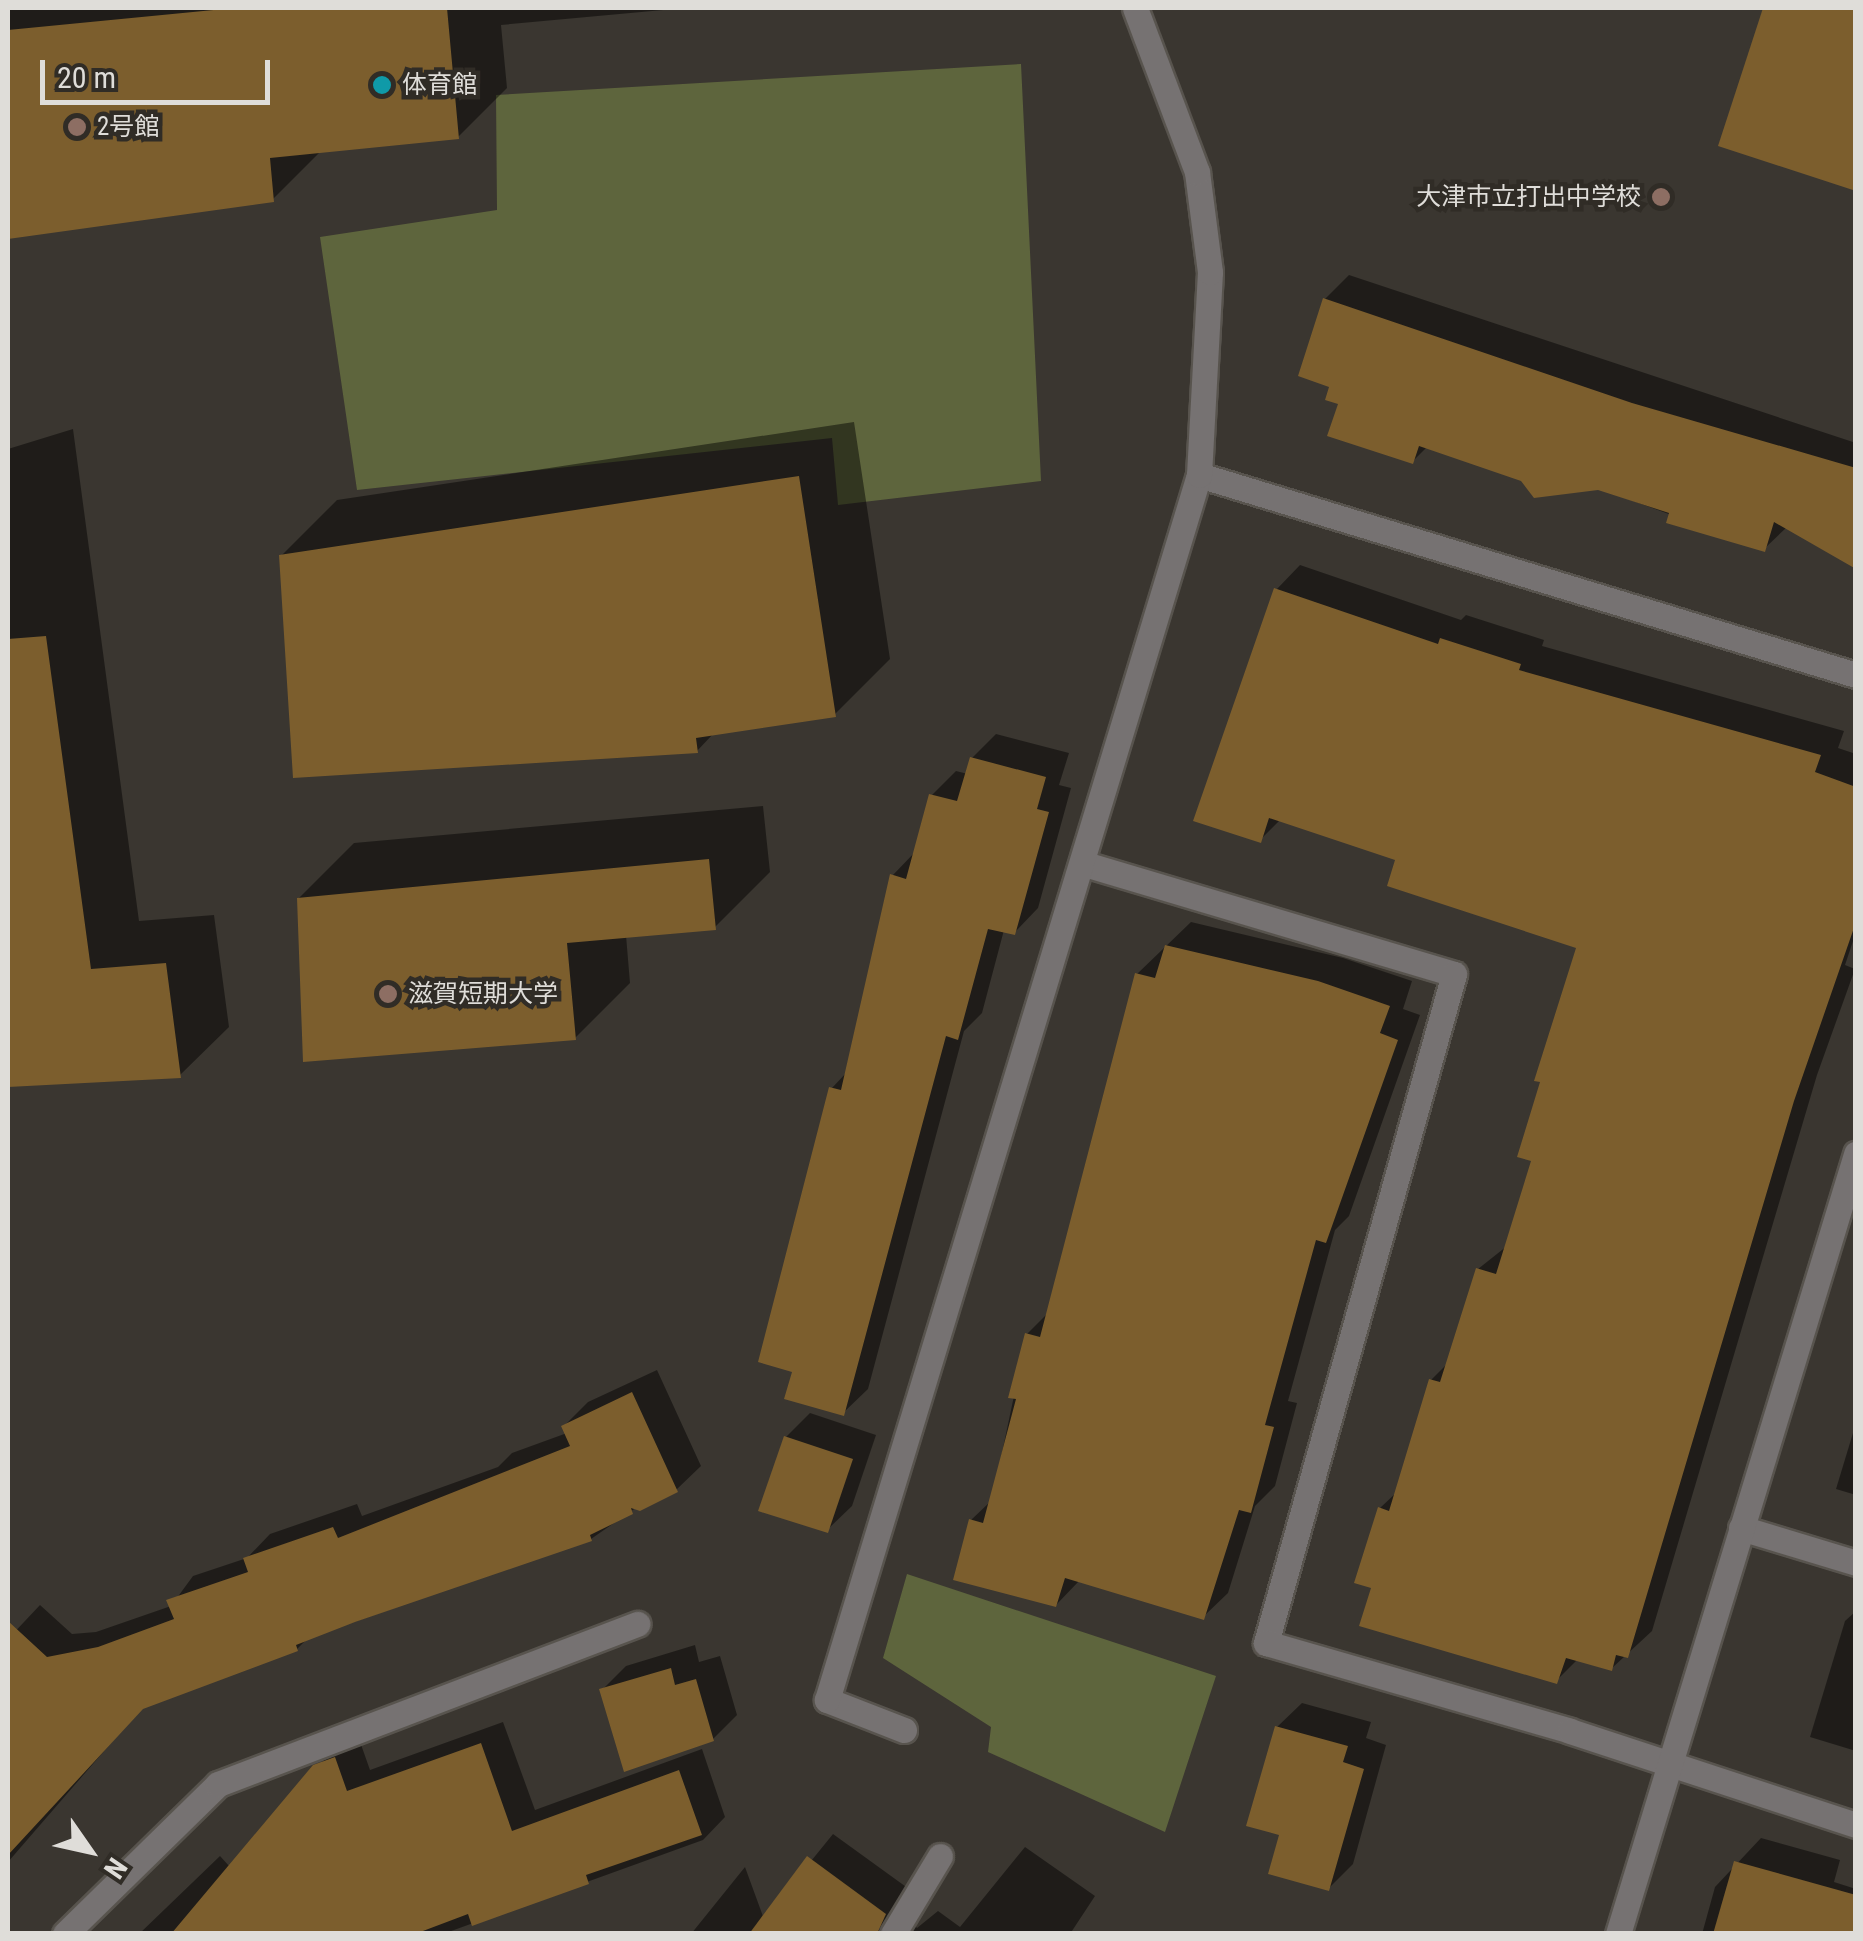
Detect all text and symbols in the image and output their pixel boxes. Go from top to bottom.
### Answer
scale bar [45,40,275,102]
text: 20 m [57,60,116,95]
place label: 体育館 [402,70,477,100]
marker: 体育館 [371,74,393,96]
place label: 2号館 [97,112,159,142]
marker: 2号館 [66,116,88,138]
place label: 大津市立打出中学校 [1416,182,1641,212]
marker: 大津市立打出中学校 [1650,186,1672,208]
place label: 滋賀短期大学 [408,979,558,1009]
marker: 滋賀短期大学 [377,983,399,1005]
north arrow [40,1801,140,1901]
text: N [97,1852,134,1884]

